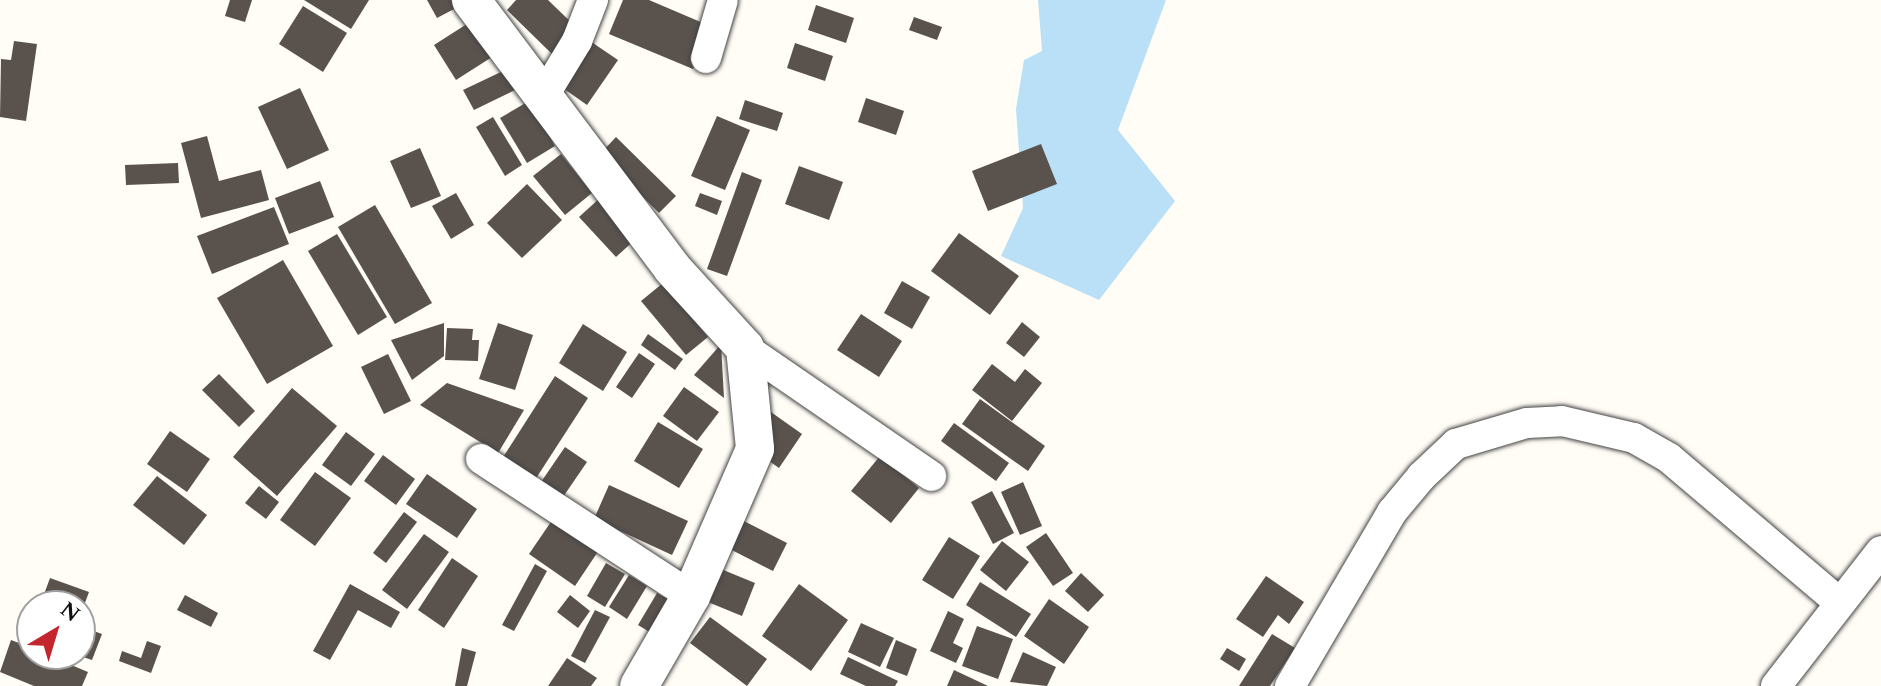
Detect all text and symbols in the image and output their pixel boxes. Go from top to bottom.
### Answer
north arrow [16,590,96,670]
text: N [53,594,87,631]

